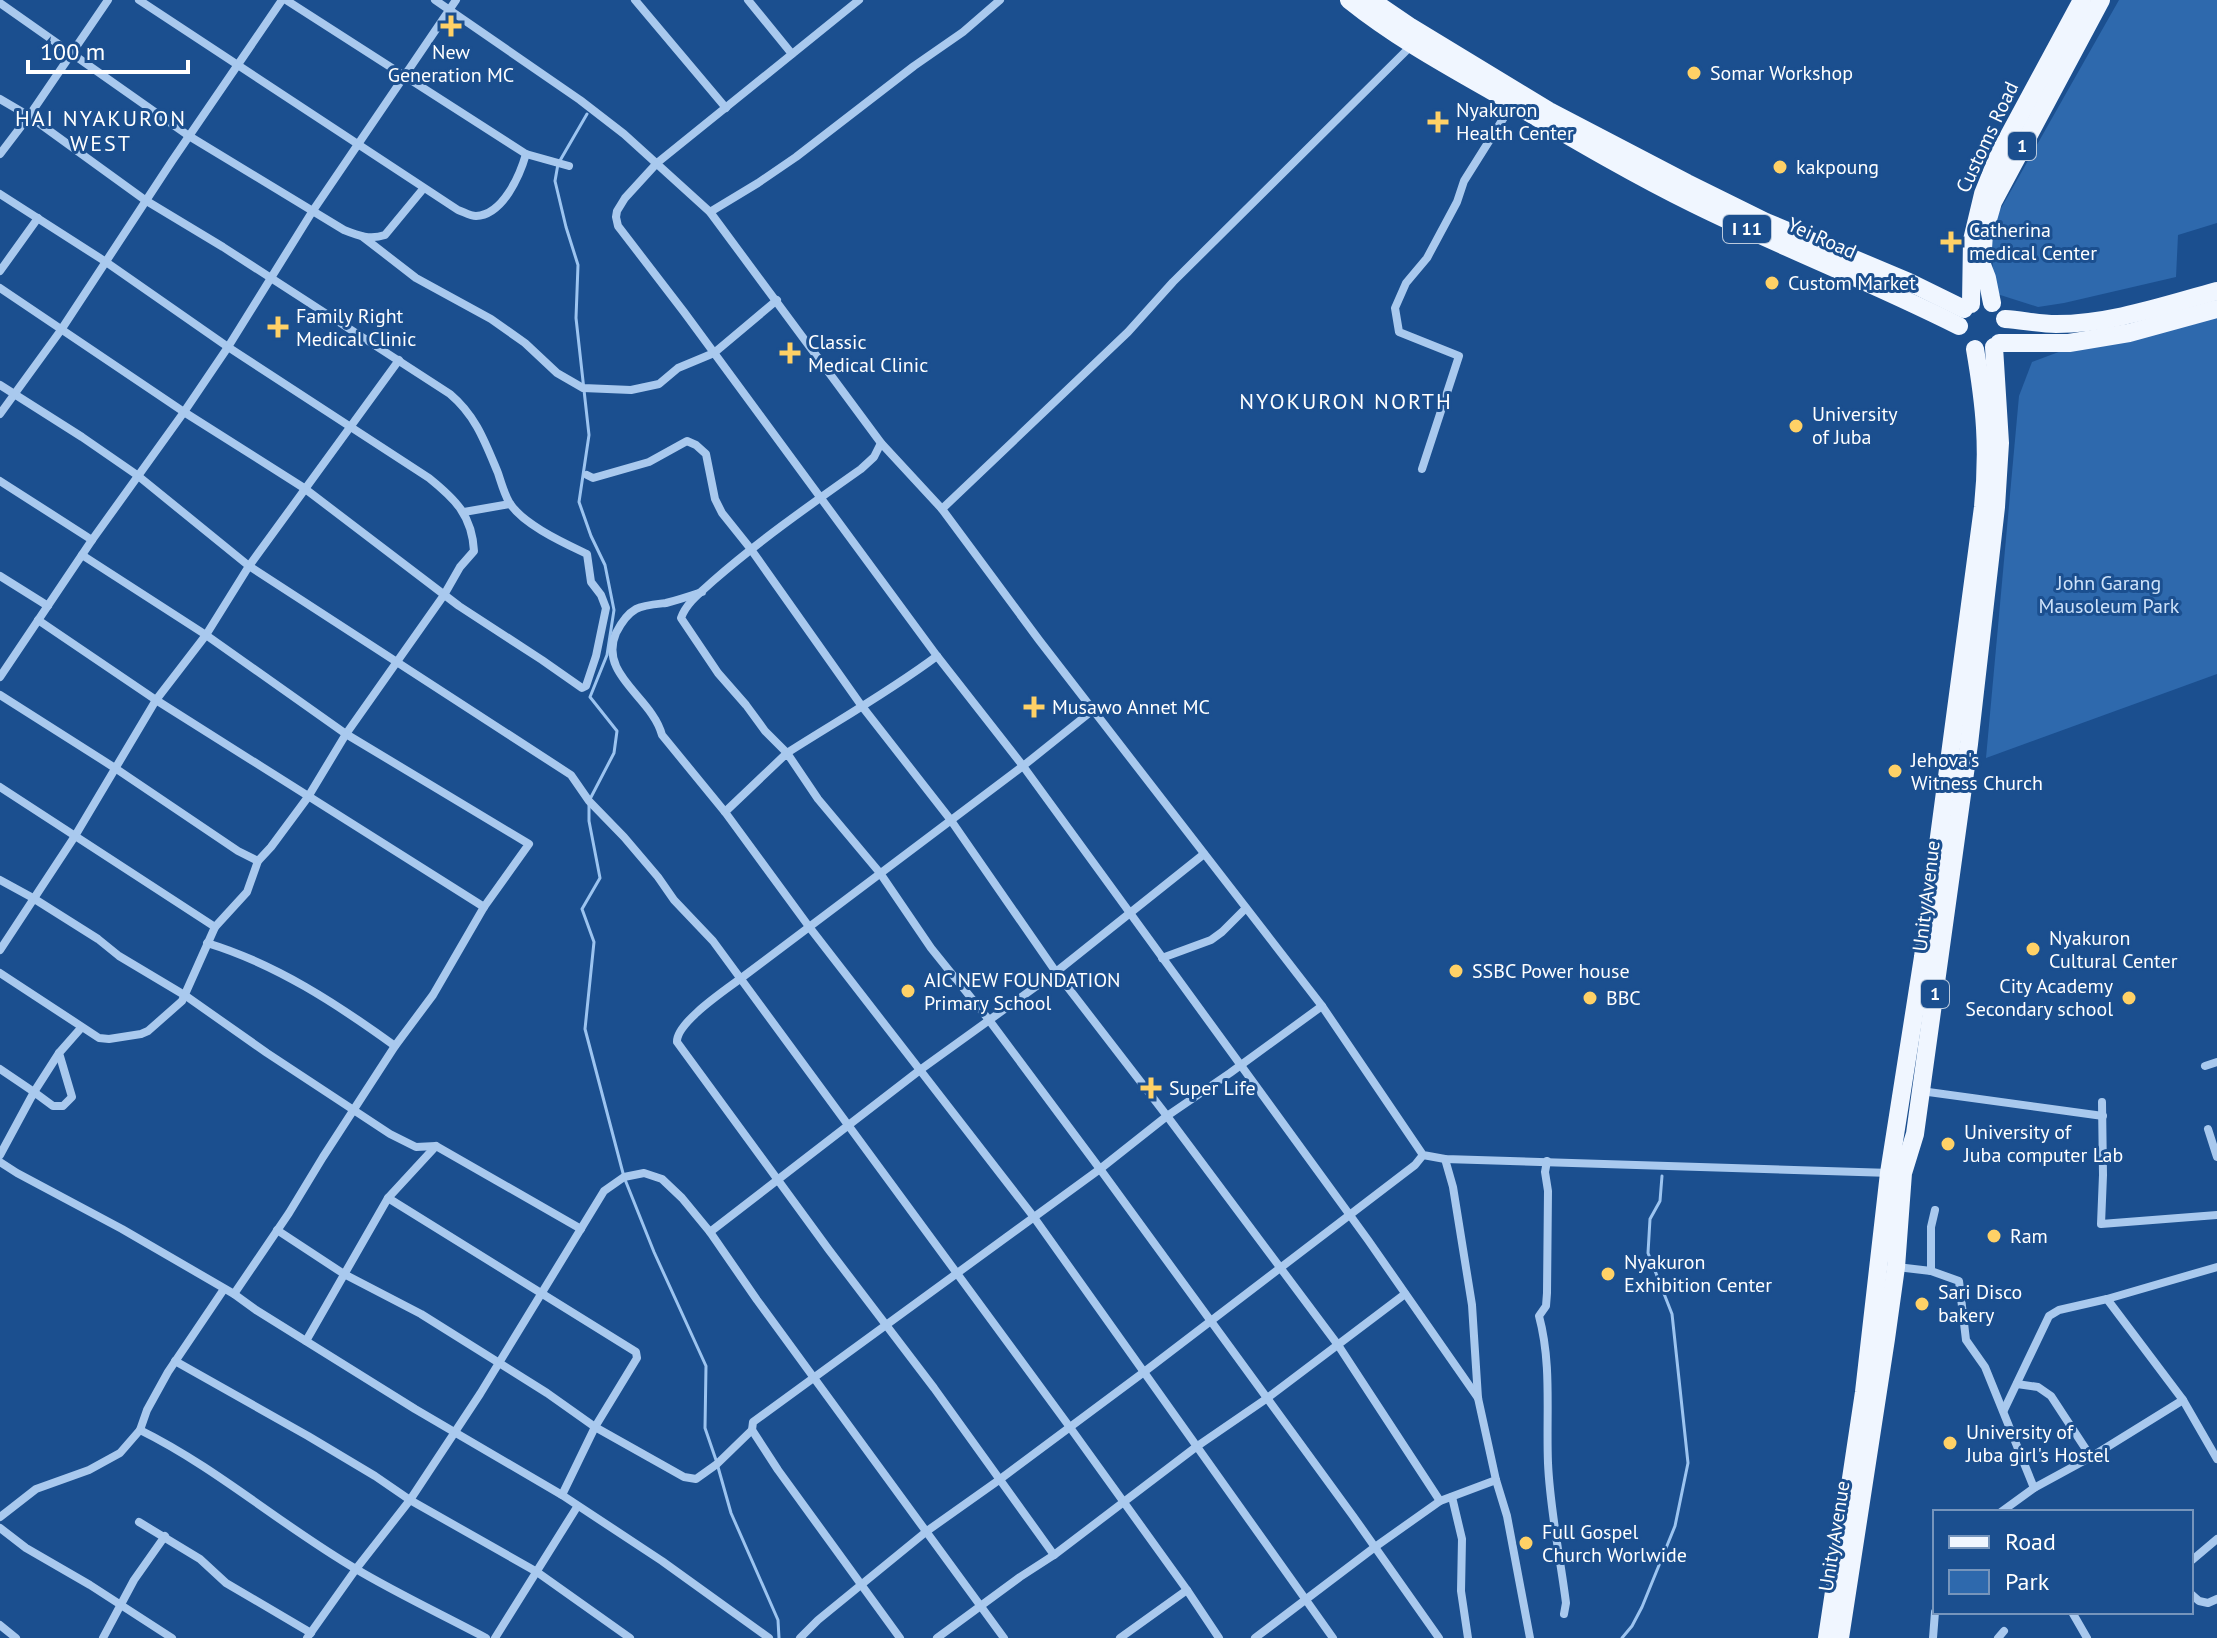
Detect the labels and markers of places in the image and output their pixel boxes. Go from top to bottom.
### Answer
marker: New Generation MC [440,15,462,37]
place label: New Generation MC [388,39,514,88]
place label: Somar Workshop [1710,60,1853,86]
marker: Somar Workshop [1685,64,1703,82]
place label: Nyakuron Health Center [1456,97,1574,146]
marker: Nyakuron Health Center [1427,111,1449,133]
place label: kakpoung [1796,154,1879,180]
marker: kakpoung [1771,158,1789,176]
place label: Catherina medical Center [1969,217,2097,266]
marker: Catherina medical Center [1940,231,1962,253]
place label: Custom Market [1788,270,1916,296]
marker: Custom Market [1763,274,1781,292]
place label: Family Right Medical Clinic [296,303,416,352]
marker: Family Right Medical Clinic [267,316,289,338]
place label: Classic Medical Clinic [808,329,928,378]
marker: Classic Medical Clinic [779,342,801,364]
place label: University of Juba [1812,401,1898,450]
marker: University of Juba [1787,417,1805,435]
place label: Musawo Annet MC [1052,694,1210,720]
marker: Musawo Annet MC [1023,696,1045,718]
place label: Jehova's Witness Church [1910,747,2043,796]
marker: Jehova's Witness Church [1886,762,1904,780]
place label: Nyakuron Cultural Center [2049,925,2178,974]
marker: Nyakuron Cultural Center [2024,940,2042,958]
place label: SSBC Power house [1472,958,1630,984]
marker: SSBC Power house [1447,962,1465,980]
place label: AIC NEW FOUNDATION Primary School [924,967,1121,1016]
place label: City Academy Secondary school [1965,973,2114,1022]
marker: AIC NEW FOUNDATION Primary School [899,982,917,1000]
place label: BBC [1606,985,1641,1011]
marker: BBC [1581,989,1599,1007]
marker: City Academy Secondary school [2120,989,2138,1007]
place label: Super Life [1169,1075,1256,1101]
marker: Super Life [1140,1077,1162,1099]
place label: University of Juba computer Lab [1963,1119,2123,1168]
marker: University of Juba computer Lab [1939,1135,1957,1153]
place label: Ram [2010,1223,2048,1249]
marker: Ram [1985,1227,2003,1245]
place label: Nyakuron Exhibition Center [1624,1249,1772,1298]
marker: Nyakuron Exhibition Center [1599,1265,1617,1283]
place label: Sari Disco bakery [1938,1279,2022,1328]
marker: Sari Disco bakery [1913,1295,1931,1313]
place label: University of Juba girl's Hostel [1965,1419,2110,1468]
marker: University of Juba girl's Hostel [1941,1434,1959,1452]
place label: Full Gospel Church Worlwide [1542,1519,1687,1568]
marker: Full Gospel Church Worlwide [1517,1534,1535,1552]

